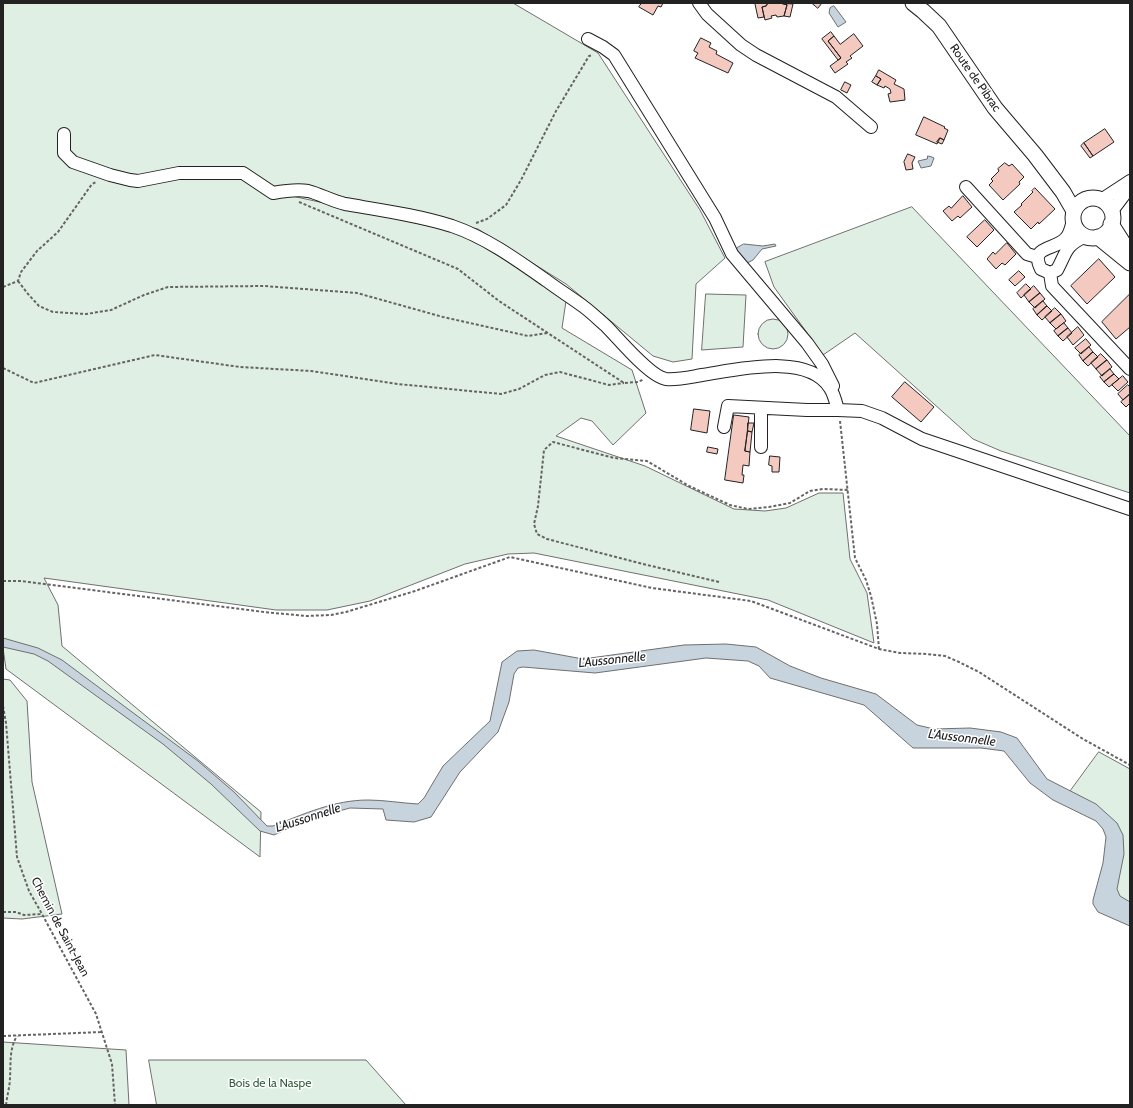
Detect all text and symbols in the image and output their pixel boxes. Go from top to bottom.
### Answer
street label: Route de Pibrac [946,41,1004,115]
water label: L'Aussonnelle [577,649,647,671]
water label: L'Aussonnelle [927,726,997,750]
water label: L'Aussonnelle [273,800,343,836]
street label: Chemin de Saint-Jean [28,875,92,979]
park label: Bois de la Naspe [229,1076,311,1090]

